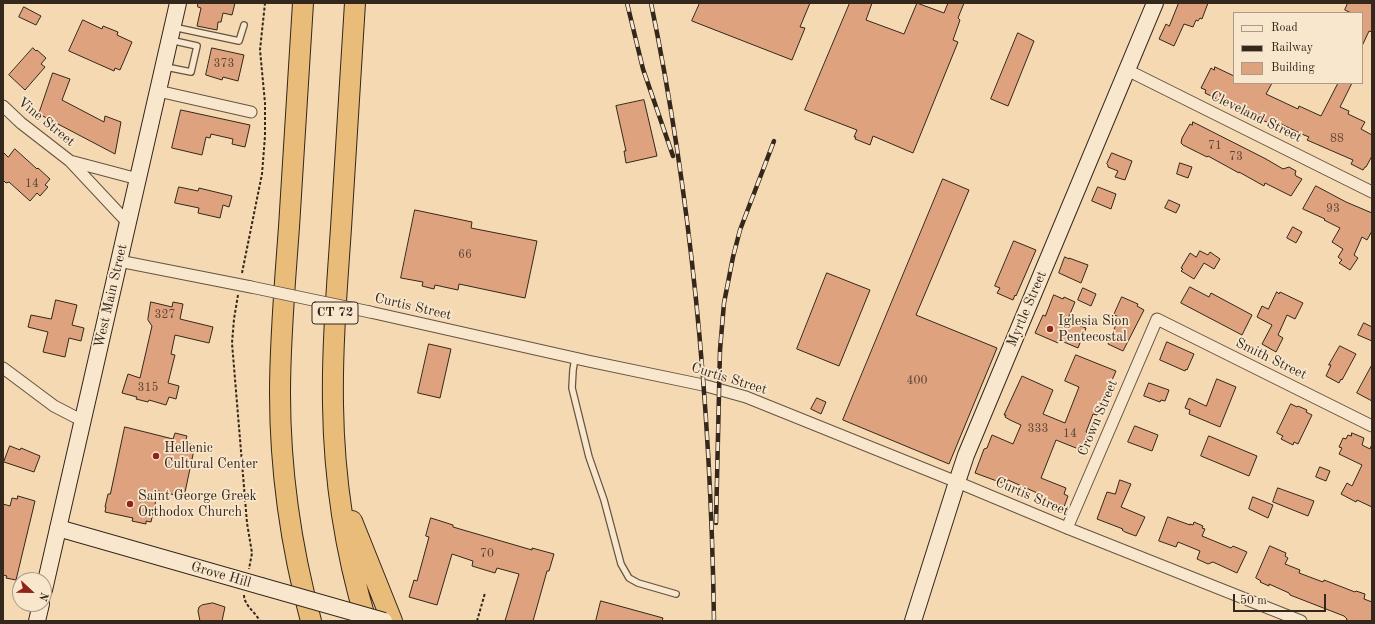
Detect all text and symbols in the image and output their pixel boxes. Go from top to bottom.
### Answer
legend [1233,12,1363,84]
text: Road [1271,22,1298,34]
text: Railway [1271,42,1313,54]
house number: 373 [214,57,234,71]
text: Building [1271,62,1315,74]
street label: Cleveland Street [1208,88,1304,146]
street label: Vine Street [14,94,78,150]
house number: 88 [1330,132,1344,146]
house number: 71 [1208,139,1222,153]
house number: 73 [1229,150,1243,164]
house number: 14 [25,177,39,191]
house number: 93 [1326,202,1340,216]
street label: West Main Street [91,242,131,350]
house number: 66 [458,248,472,262]
street label: Myrtle Street [1003,268,1051,350]
street label: Curtis Street [373,290,453,324]
road number: CT 72 [312,302,358,324]
house number: 327 [155,308,175,322]
place label: Iglesia Sion Pentecostal [1058,313,1129,346]
marker: Iglesia Sion Pentecostal [1045,324,1055,334]
street label: Smith Street [1233,335,1309,383]
street label: Curtis Street [689,360,769,398]
house number: 400 [907,374,927,388]
street label: Crown Street [1074,377,1122,459]
house number: 315 [138,381,158,395]
house number: 333 [1028,422,1048,436]
house number: 14 [1063,427,1077,441]
place label: Hellenic Cultural Center [164,440,258,472]
marker: Hellenic Cultural Center [151,451,161,461]
street label: Curtis Street [993,474,1071,520]
place label: Saint George Greek Orthodox Church [138,488,257,520]
marker: Saint George Greek Orthodox Church [125,499,135,509]
house number: 70 [480,547,494,561]
street label: Grove Hill [189,558,253,592]
north arrow [12,572,52,612]
scale bar [1235,586,1328,612]
text: N [36,590,49,602]
text: 50 m [1240,595,1267,607]

